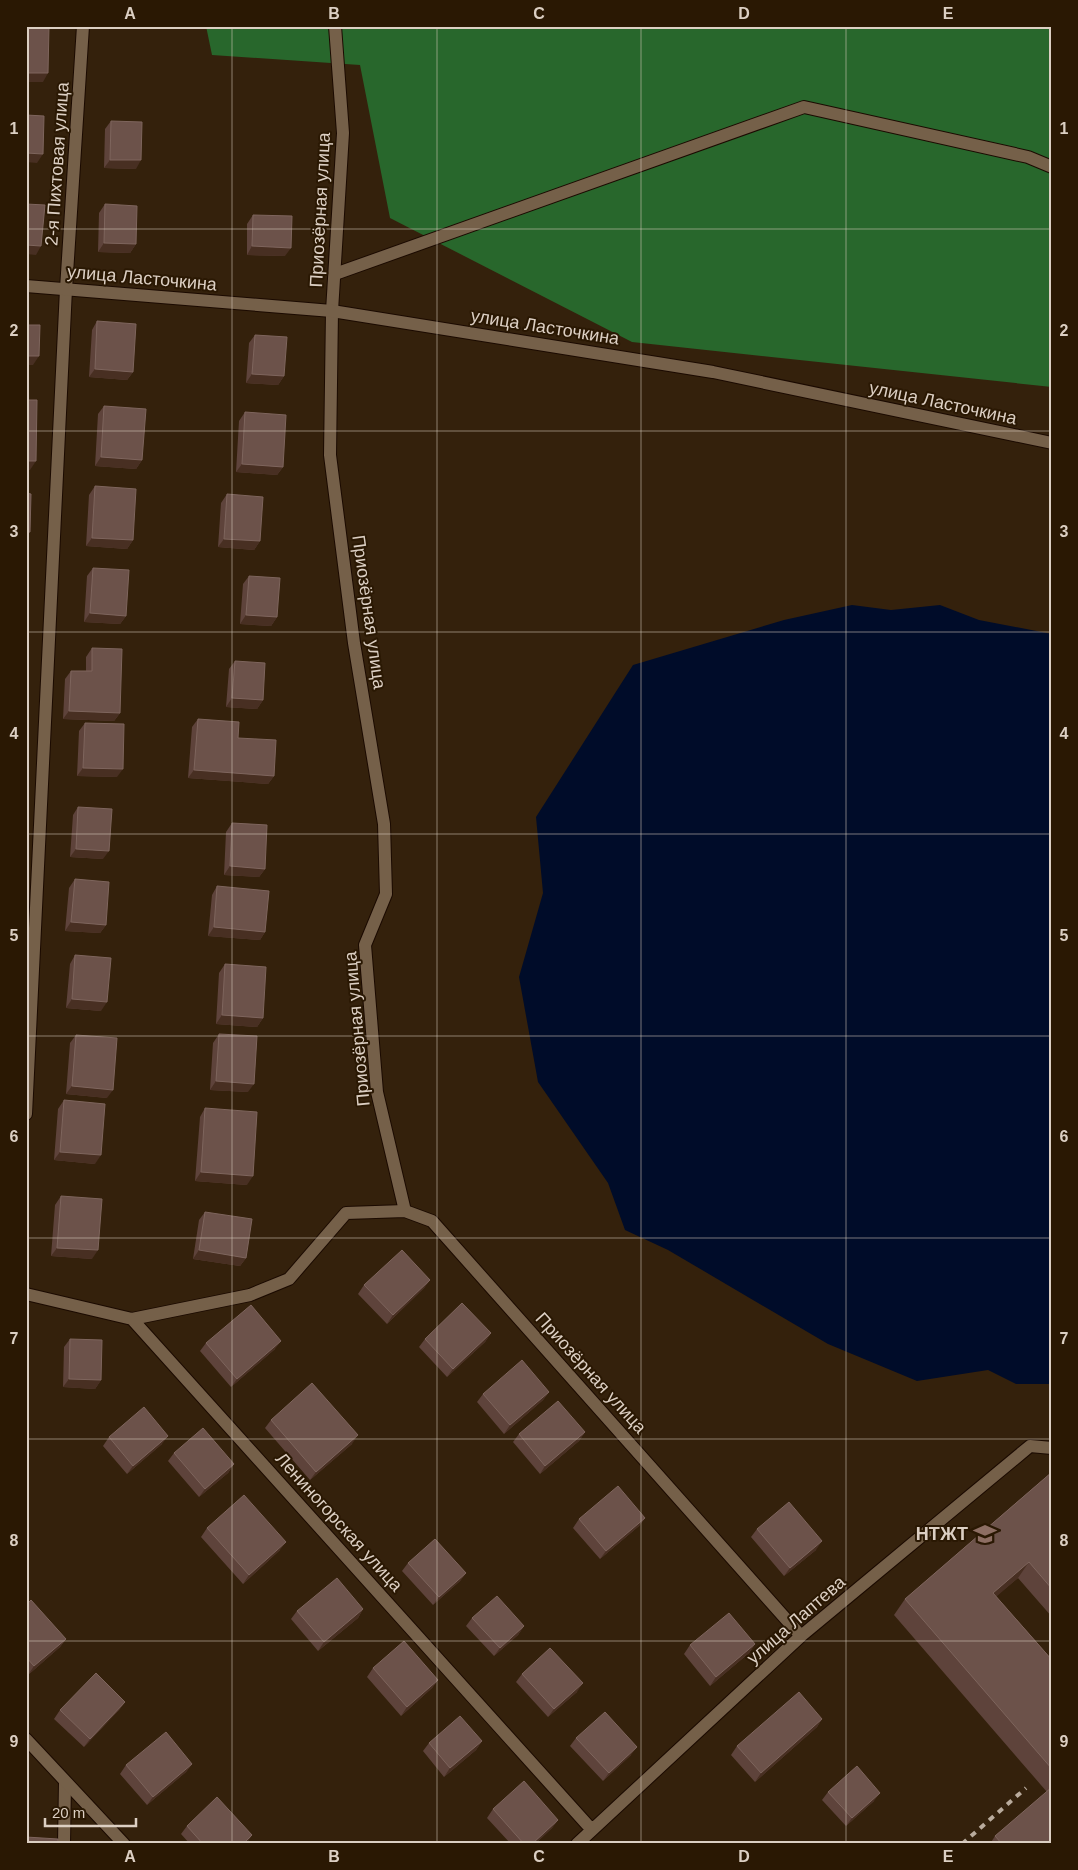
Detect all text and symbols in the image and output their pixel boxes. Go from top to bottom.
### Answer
text: A [124,5,136,22]
text: B [328,5,340,22]
text: C [533,5,545,22]
text: D [738,5,750,22]
text: E [943,5,954,22]
street label: 2-я Пихтовая улица [41,80,73,247]
text: 1 [10,120,19,137]
text: 1 [1060,120,1069,137]
street label: Приозёрная улица [306,131,334,288]
street label: улица Ласточкина [66,261,219,295]
street label: улица Ласточкина [469,305,622,349]
text: 2 [10,322,19,339]
text: 2 [1060,322,1069,339]
street label: улица Ласточкина [867,378,1020,429]
text: 3 [10,523,19,540]
text: 3 [1060,523,1069,540]
street label: Приозёрная улица [348,534,390,691]
text: 4 [10,725,19,742]
text: 4 [1060,725,1069,742]
text: 5 [10,927,19,944]
text: 5 [1060,927,1069,944]
street label: Приозёрная улица [340,950,374,1107]
text: 6 [10,1128,19,1145]
text: 6 [1060,1128,1069,1145]
street label: Приозёрная улица [532,1309,651,1438]
text: 7 [10,1330,19,1347]
text: 7 [1060,1330,1069,1347]
street label: Лениногорская улица [272,1449,407,1596]
school or university icon: НТЖТ [972,1521,998,1547]
place label: НТЖТ [916,1524,968,1544]
text: 8 [10,1532,19,1549]
text: 8 [1060,1532,1069,1549]
street label: улица Лаптева [743,1571,850,1668]
text: 9 [10,1733,19,1750]
text: 9 [1060,1733,1069,1750]
scale bar [45,1795,136,1827]
text: 20 m [52,1804,85,1821]
text: A [124,1848,136,1865]
text: B [328,1848,340,1865]
text: C [533,1848,545,1865]
text: D [738,1848,750,1865]
text: E [943,1848,954,1865]

